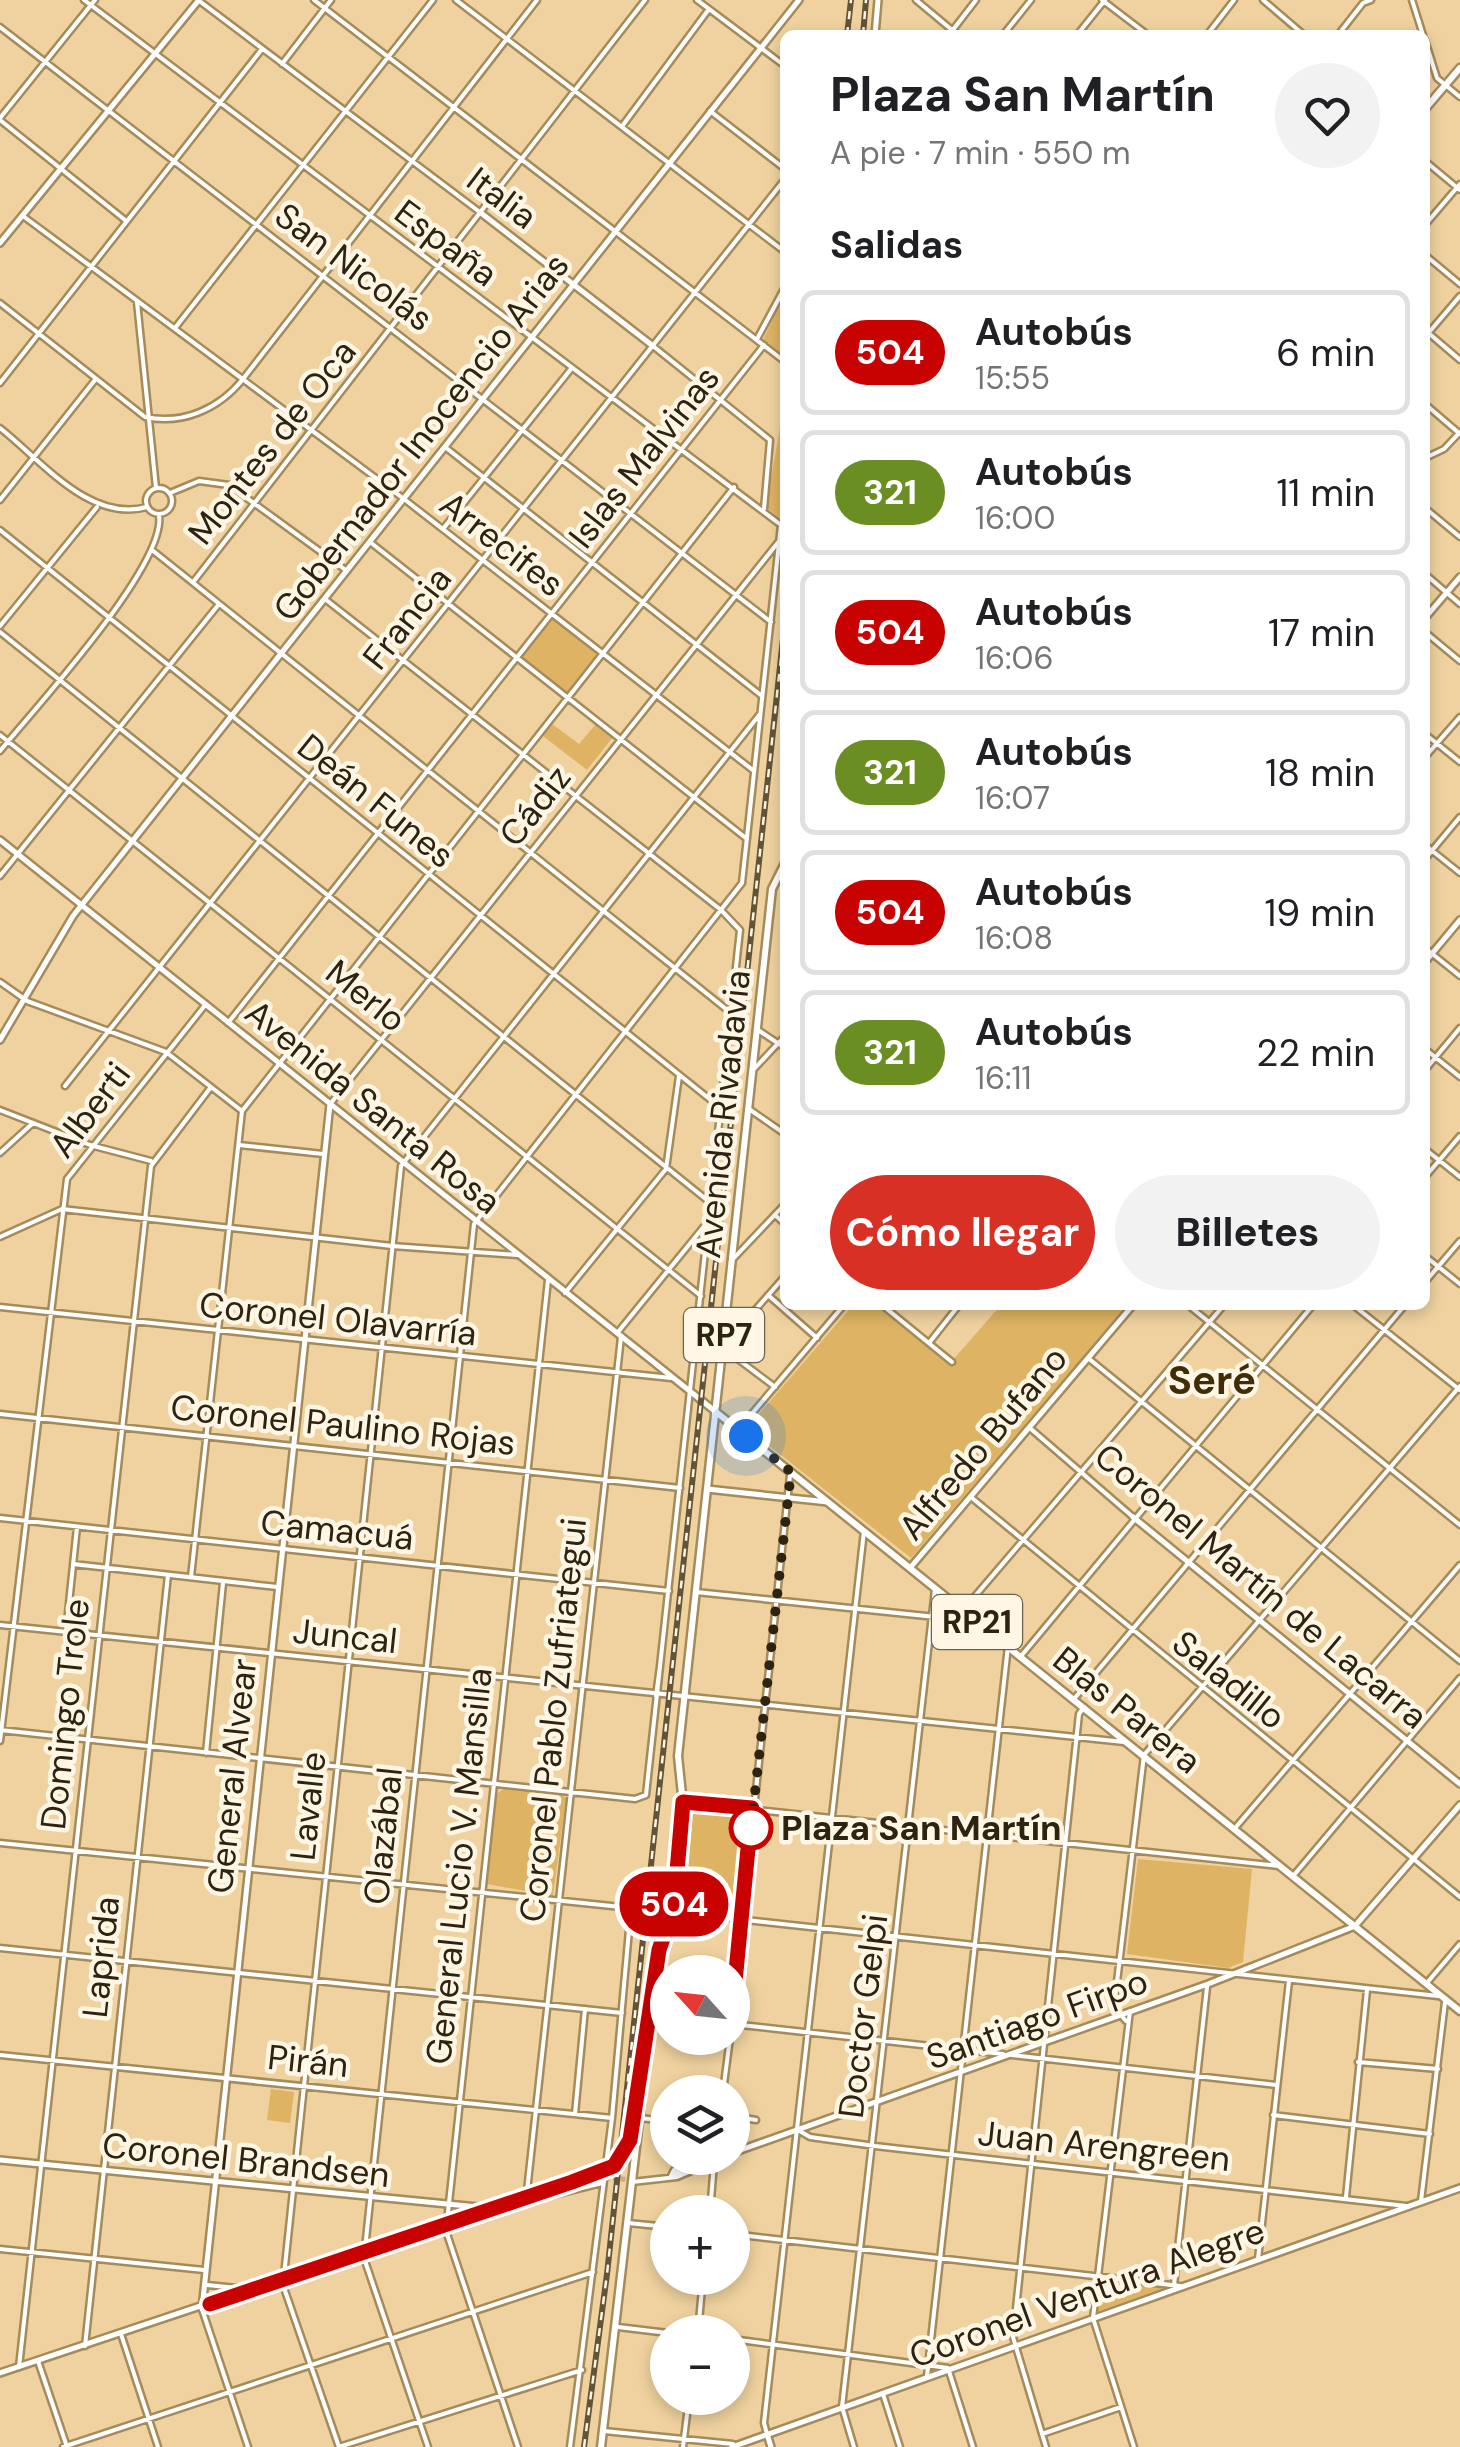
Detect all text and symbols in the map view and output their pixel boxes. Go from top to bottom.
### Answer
text: Plaza San Martín [830,63,1215,126]
button: heart [1275,63,1380,168]
text: A pie · 7 min · 550 m [830,132,1130,174]
street label: Italia [458,157,546,239]
street label: España [385,189,507,297]
street label: San Nicolás [266,193,442,341]
text: Salidas [830,220,963,270]
street label: Gobernador Inocencio Arias [263,244,579,630]
text: Autobús [975,307,1133,357]
text: 6 min [1276,328,1375,378]
text: 504 [855,329,925,375]
street label: Montes de Oca [178,330,366,554]
street label: Islas Malvinas [558,356,730,558]
text: 15:55 [975,357,1050,399]
text: Autobús [975,447,1133,497]
text: 11 min [1276,468,1375,518]
text: 321 [863,469,917,515]
street label: Arrecifes [431,481,573,607]
text: 16:00 [975,497,1055,539]
street label: Francia [352,557,462,679]
text: Autobús [975,587,1133,637]
text: 17 min [1268,608,1375,658]
text: 504 [855,609,925,655]
text: 16:06 [975,637,1054,679]
street label: Deán Funes [288,724,464,878]
text: Autobús [975,727,1133,777]
text: 18 min [1265,748,1375,798]
text: 321 [863,749,917,795]
street label: Cádiz [489,756,581,856]
text: 16:07 [975,777,1050,819]
text: Autobús [975,867,1133,917]
text: 19 min [1264,888,1375,938]
text: 504 [855,889,925,935]
text: 16:08 [975,917,1053,959]
street label: Merlo [316,950,416,1042]
street label: Avenida Rivadavia [685,968,761,1260]
street label: Avenida Santa Rosa [236,990,510,1224]
text: Autobús [975,1007,1133,1057]
text: 22 min [1256,1028,1375,1078]
text: 321 [863,1029,917,1075]
street label: Alberti [39,1053,141,1167]
text: 16:11 [975,1057,1032,1099]
button: Cómo llegar [830,1175,1095,1290]
button: Billetes [1115,1175,1380,1290]
street label: Coronel Olavarría [197,1282,479,1356]
road number: RP7 [684,1308,764,1362]
street label: Alfredo Bufano [888,1337,1078,1549]
district label: Seré [1168,1354,1256,1406]
street label: Coronel Paulino Rojas [168,1384,518,1466]
your location [721,1411,771,1461]
street label: Coronel Martín de Lacarra [1085,1433,1437,1739]
street label: Camacuá [258,1499,416,1561]
street label: Coronel Pablo Zufriategui [509,1516,597,1924]
road number: RP21 [932,1595,1022,1649]
street label: Domingo Trole [30,1596,100,1832]
street label: Juncal [291,1608,399,1664]
street label: Saladillo [1163,1620,1295,1740]
street label: Blas Parera [1044,1636,1210,1784]
street label: General Alvear [197,1656,267,1896]
street label: General Lucio V. Mansilla [415,1665,503,2067]
street label: Lavalle [279,1749,337,1863]
street label: Olazábal [353,1765,413,1907]
place label: Plaza San Martín [781,1805,1062,1851]
marker: Plaza San Martín [730,1807,772,1849]
line badge: 504 [616,1872,732,1936]
text: 504 [639,1881,709,1927]
street label: Laprida [72,1894,130,2020]
street label: Doctor Gelpi [828,1911,898,2121]
north arrow [650,1955,750,2055]
map controls [650,1955,750,2415]
street label: Santiago Firpo [920,1958,1154,2080]
street label: Pirán [265,2034,351,2088]
button: layers [650,2075,750,2175]
street label: Juan Arengreen [976,2110,1232,2182]
street label: Coronel Brandsen [100,2122,392,2198]
button: + [650,2195,750,2295]
street label: Coronel Ventura Alegre [903,2207,1271,2379]
button: − [650,2315,750,2415]

